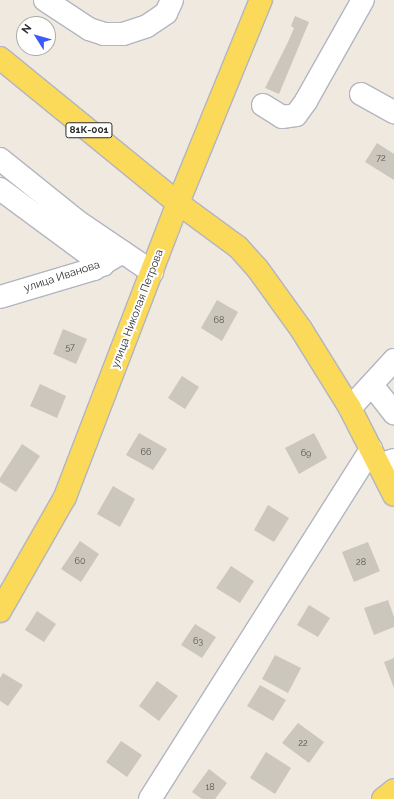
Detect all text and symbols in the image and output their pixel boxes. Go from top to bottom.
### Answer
north arrow [16,16,56,56]
text: N [19,22,35,36]
road number: 81К-001 [65,122,113,138]
house number: 72 [376,153,386,163]
street label: улица Николая Петрова [109,248,167,370]
street label: улица Иванова [22,259,102,295]
house number: 68 [214,315,224,325]
house number: 57 [65,342,75,352]
house number: 66 [141,447,151,457]
house number: 69 [301,448,311,458]
house number: 60 [75,556,85,566]
house number: 28 [356,557,366,567]
house number: 63 [193,636,203,646]
house number: 22 [298,738,308,748]
house number: 18 [205,782,215,792]

